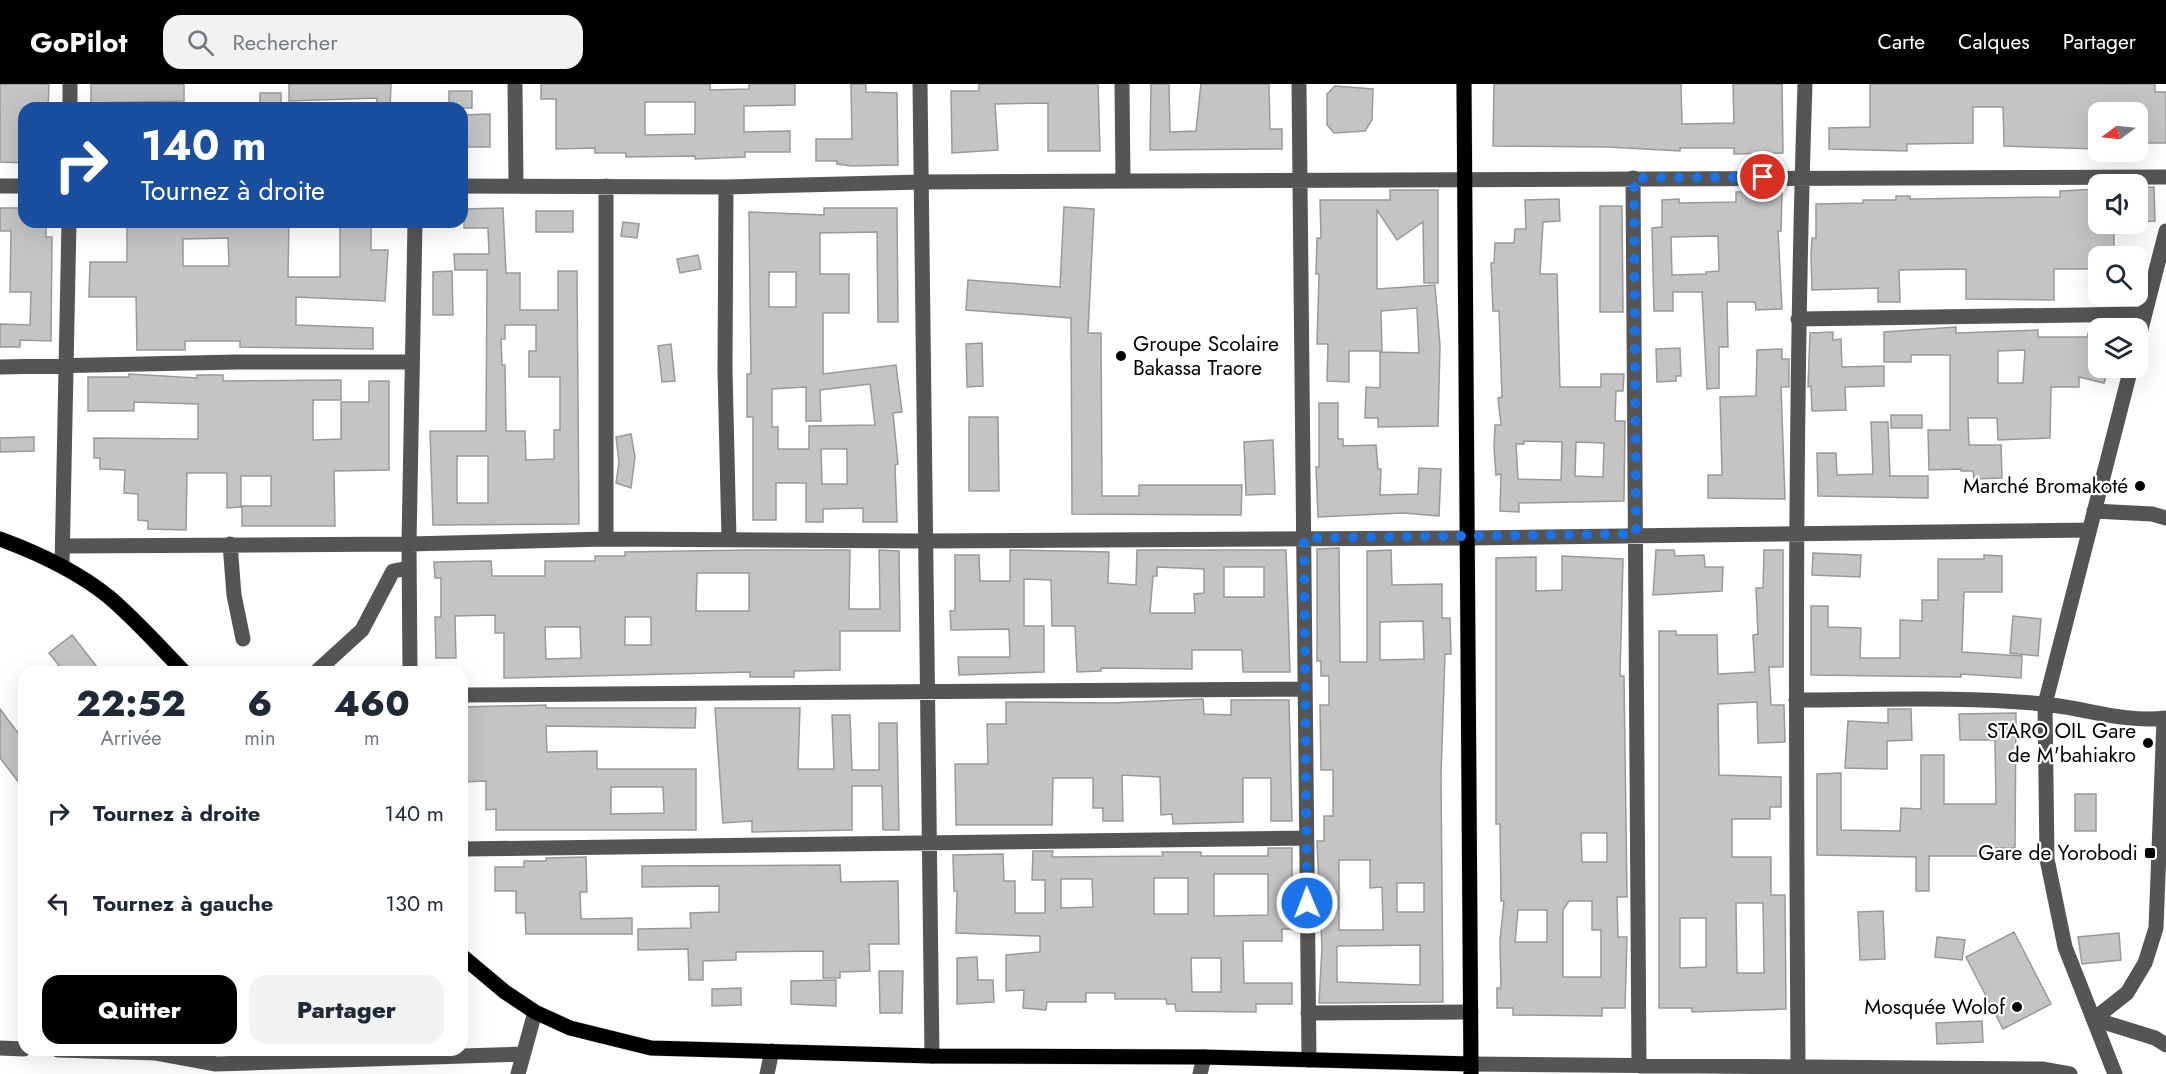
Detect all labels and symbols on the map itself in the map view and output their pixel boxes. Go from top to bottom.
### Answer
north arrow [2088,102,2148,162]
pin [1737,151,1788,202]
place label: Groupe Scolaire Bakassa Traore [1133,329,1279,383]
marker: Groupe Scolaire Bakassa Traore [1114,349,1128,363]
place label: Marché Bromakoté [1963,471,2128,501]
marker: Marché Bromakoté [2133,479,2147,493]
place label: STARO OIL Gare de M'bahiakro [1987,716,2136,770]
marker: STARO OIL Gare de M'bahiakro [2141,736,2155,750]
place label: Gare de Yorobodi [1978,838,2138,868]
marker: Gare de Yorobodi [2143,846,2157,860]
position arrow [1275,871,1339,935]
place label: Mosquée Wolof [1864,992,2006,1022]
marker: Mosquée Wolof [2010,1000,2024,1014]

